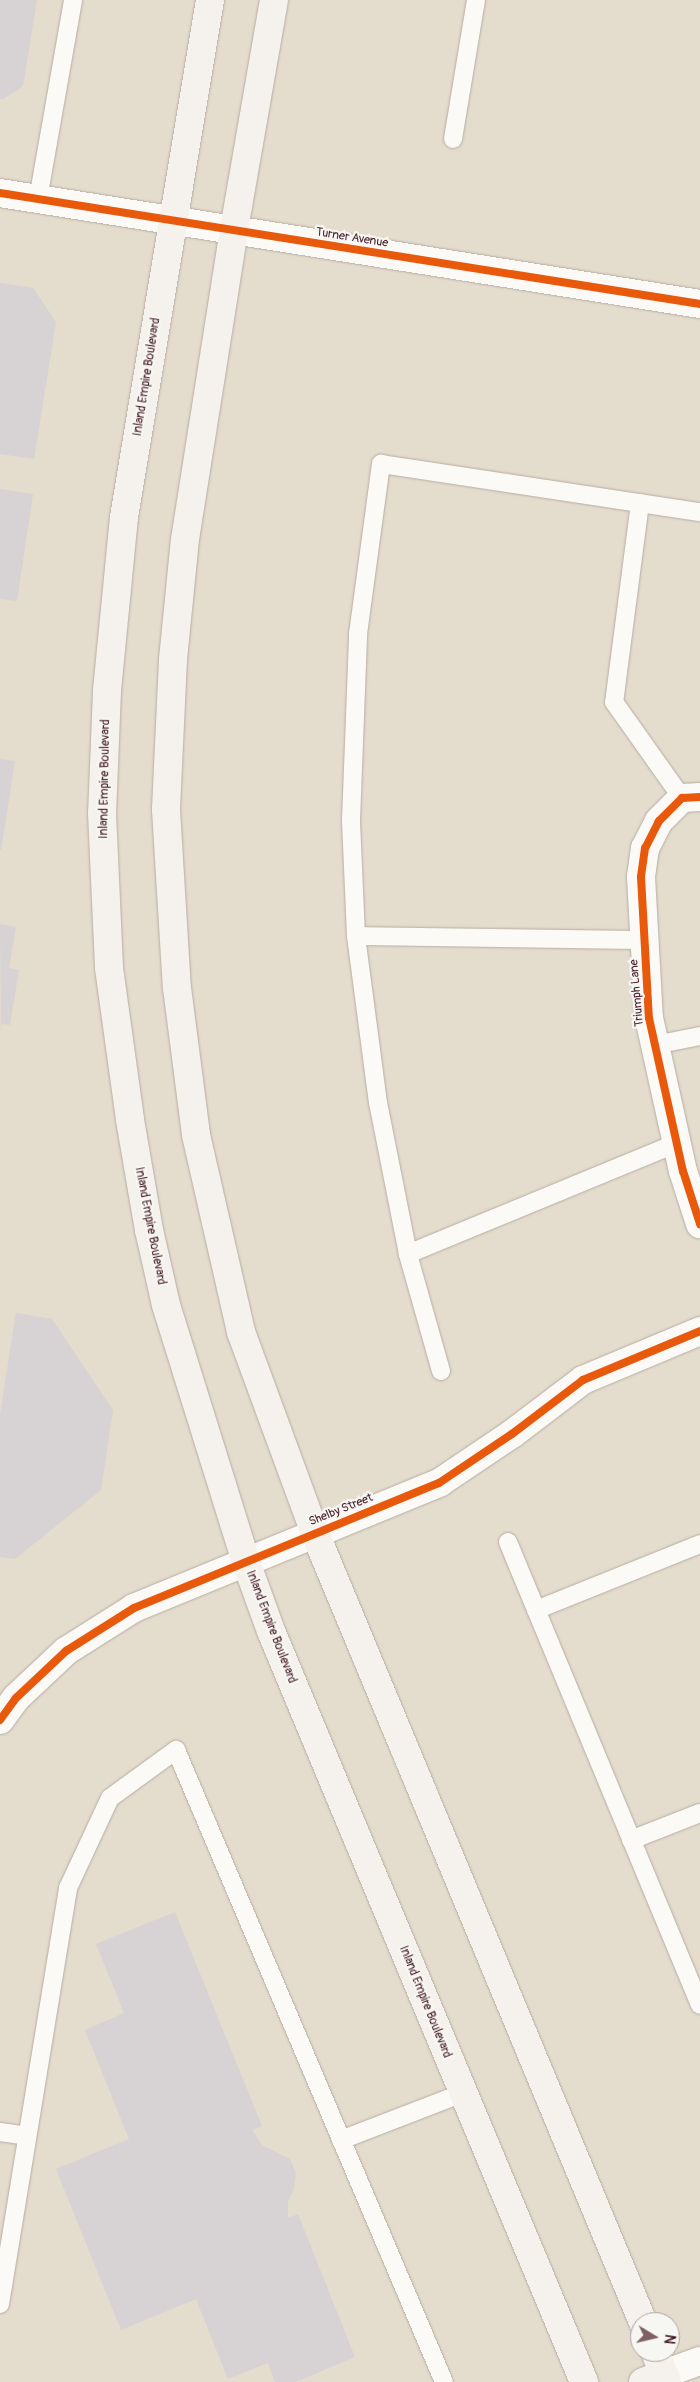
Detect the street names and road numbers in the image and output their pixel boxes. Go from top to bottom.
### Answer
street label: Turner Avenue [315,225,389,251]
street label: Inland Empire Boulevard [131,317,163,437]
street label: Inland Empire Boulevard [97,719,113,839]
street label: Triumph Lane [627,959,647,1027]
street label: Inland Empire Boulevard [132,1166,168,1286]
street label: Shelby Street [307,1491,375,1529]
street label: Inland Empire Boulevard [243,1569,299,1685]
street label: Inland Empire Boulevard [396,1944,454,2060]

